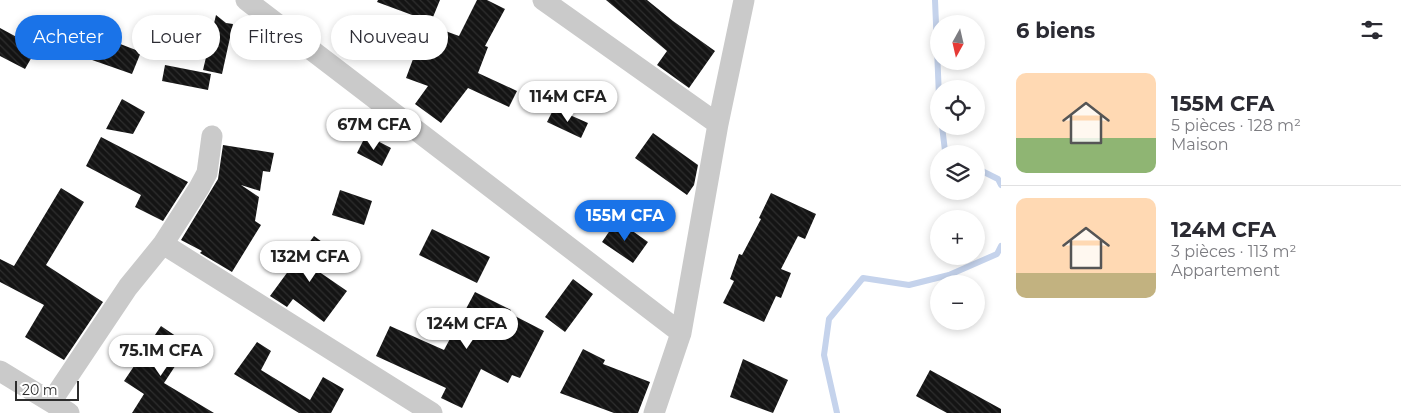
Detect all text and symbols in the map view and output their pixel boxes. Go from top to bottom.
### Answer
chip: Acheter [15,15,122,60]
chip: Louer [132,15,220,60]
chip: Filtres [230,15,321,60]
chip: Nouveau [331,15,448,60]
north arrow [930,15,985,70]
map controls [930,15,985,330]
icon: filters [1358,16,1386,44]
text: 6 biens [1016,18,1095,43]
pin: 114M CFA [516,80,620,123]
button: locate [930,80,985,135]
text: 114M CFA [530,87,606,106]
text: 155M CFA [1171,91,1274,116]
icon: home [1056,93,1116,153]
pin: 67M CFA [328,108,420,151]
text: 67M CFA [337,115,411,134]
text: 5 pièces · 128 m² [1171,116,1301,135]
text: Maison [1171,135,1229,154]
button: layers [930,145,985,200]
pin: 155M CFA [573,200,677,242]
text: 155M CFA [586,206,664,225]
button: + [930,210,985,265]
text: 124M CFA [1171,217,1276,242]
icon: home [1056,218,1116,278]
pin: 132M CFA [258,240,362,283]
text: 3 pièces · 113 m² [1171,242,1296,261]
text: 132M CFA [271,247,349,266]
text: Appartement [1171,261,1280,280]
button: − [930,275,985,330]
pin: 124M CFA [415,308,519,350]
text: 124M CFA [427,314,507,333]
pin: 75.1M CFA [104,334,218,377]
text: 75.1M CFA [120,341,202,360]
scale bar [15,378,79,401]
text: 20 m [22,381,58,399]

